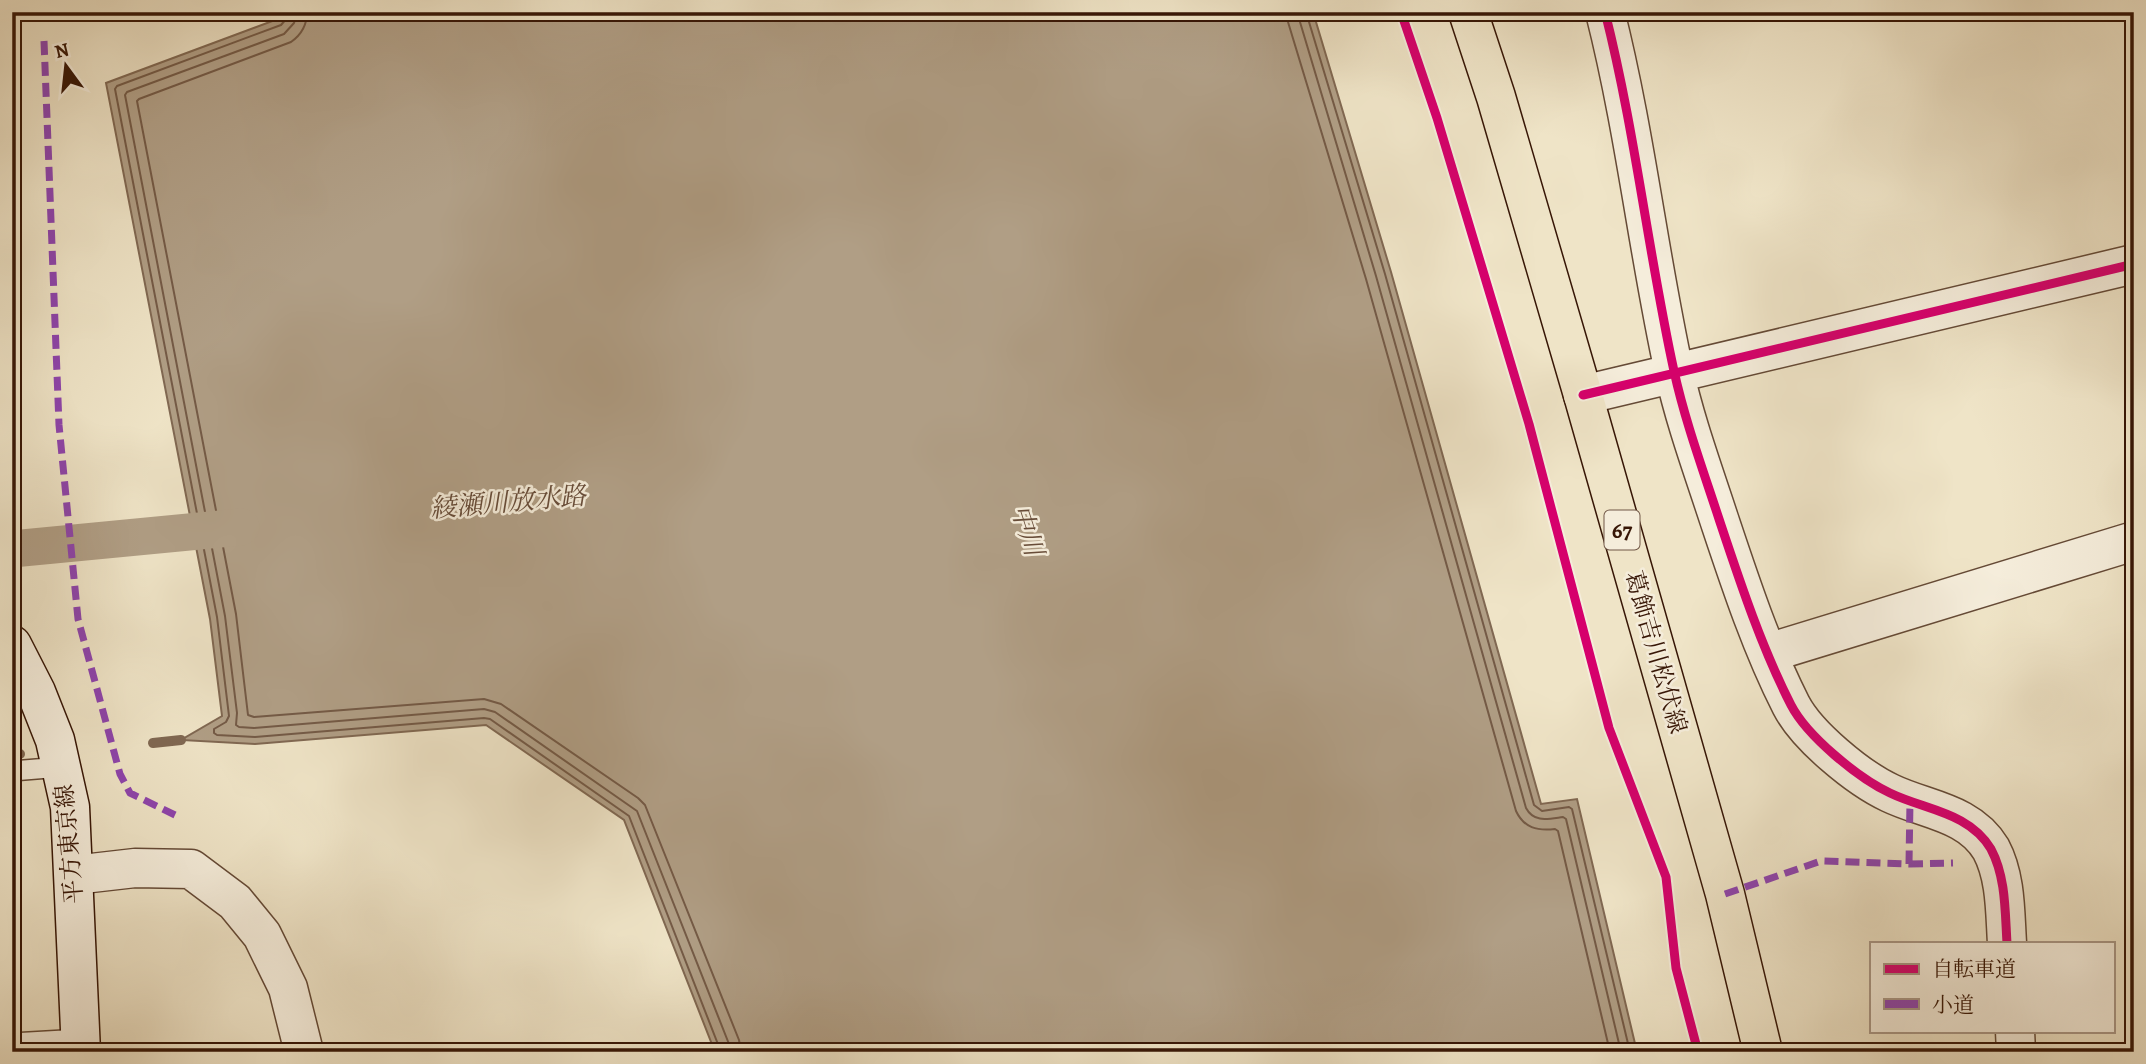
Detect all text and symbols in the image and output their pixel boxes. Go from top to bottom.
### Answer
north arrow [32,32,102,102]
text: N [52,36,72,65]
water label: 綾瀬川放水路 [429,478,589,526]
water label: 中川 [1002,500,1053,563]
road number: 67 [1604,510,1640,550]
street label: 葛飾吉川松伏線 [1617,567,1695,737]
street label: 平方東京線 [48,783,90,905]
legend [1870,942,2114,1032]
text: 自転車道 [1932,955,2016,983]
text: 小道 [1932,991,1974,1019]

